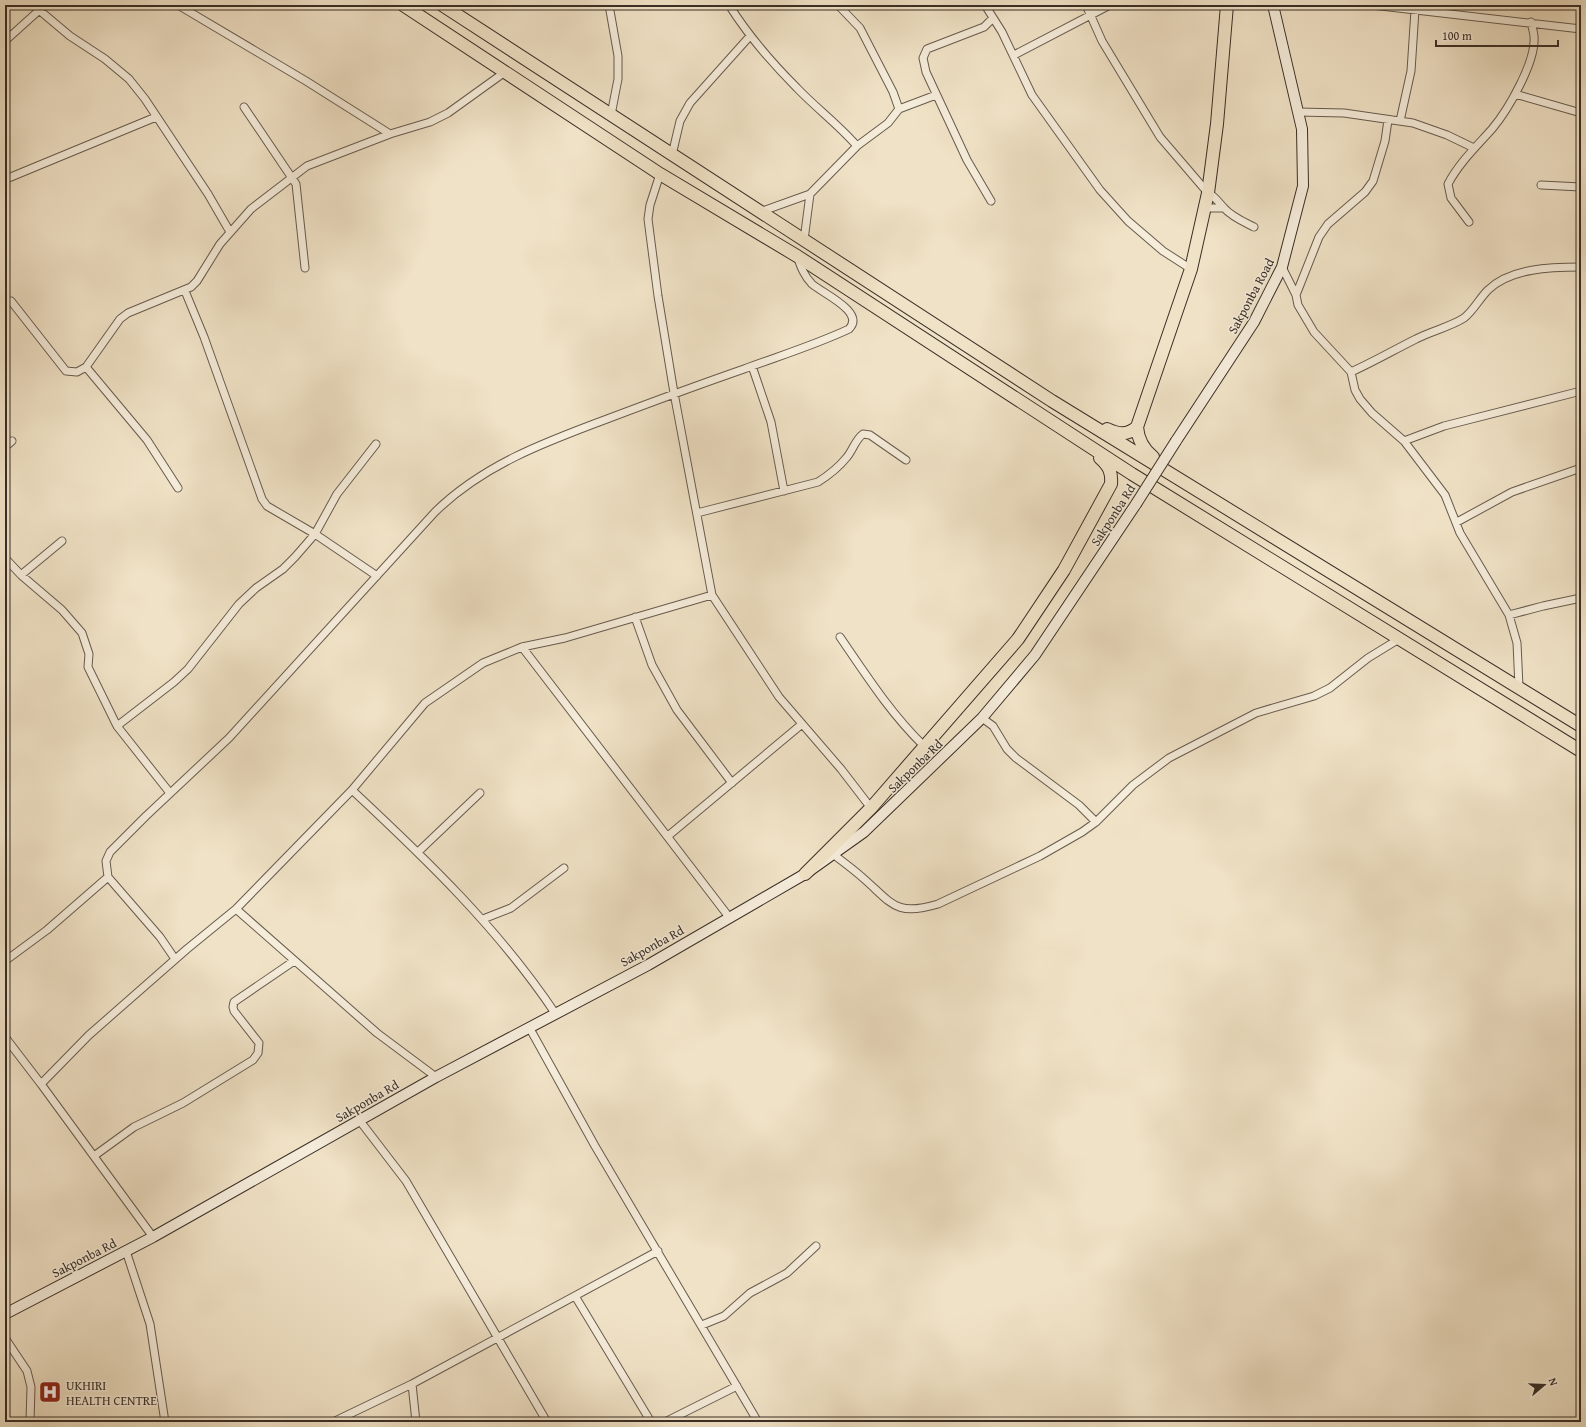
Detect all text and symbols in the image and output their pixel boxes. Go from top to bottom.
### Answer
scale bar [1436,22,1558,48]
text: 100 m [1442,27,1472,44]
street label: Sakponba Road [1223,255,1279,337]
street label: Sakponba Rd [1086,480,1140,550]
street label: Sakponba Rd [883,735,947,797]
street label: Sakponba Rd [617,921,687,971]
street label: Sakponba Rd [332,1075,402,1127]
street label: Sakponba Rd [48,1234,120,1282]
north arrow [1524,1365,1564,1405]
place label: UKHIRI HEALTH CENTRE [66,1376,157,1410]
text: N [1545,1376,1562,1388]
hospital icon: UKHIRI HEALTH CENTRE [37,1379,63,1405]

